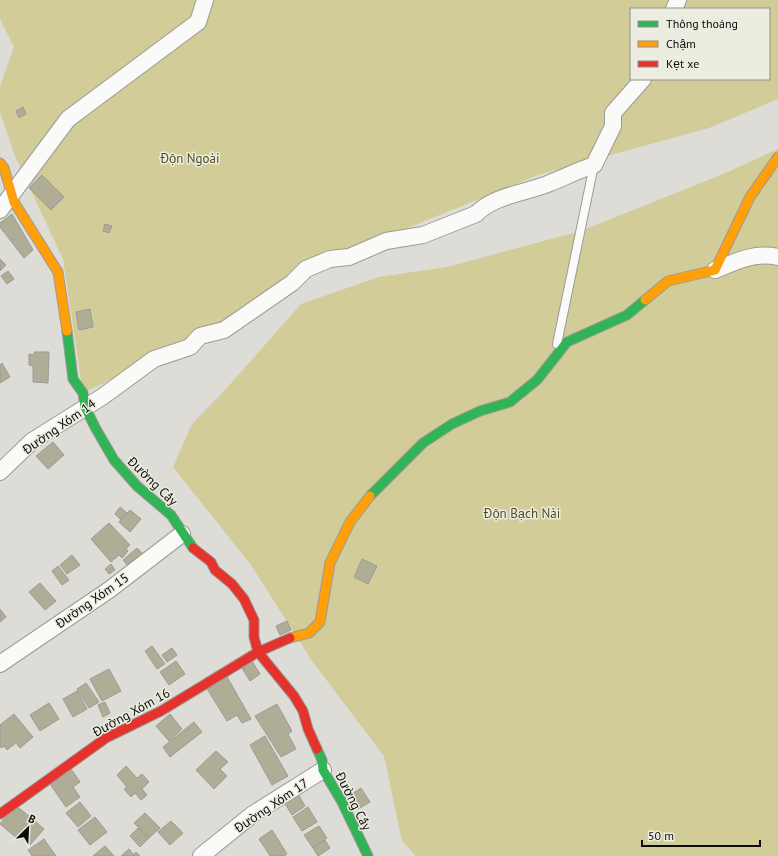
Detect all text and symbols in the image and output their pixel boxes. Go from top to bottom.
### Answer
legend [630,8,770,80]
text: Thông thoáng [666,16,738,31]
text: Chậm [666,36,696,51]
text: Kẹt xe [666,56,699,71]
park label: Độn Ngoài [160,150,220,167]
street label: Đường Xóm 14 [19,395,99,458]
street label: Đường Cấy [123,453,181,509]
park label: Độn Bạch Nài [483,505,560,522]
street label: Đường Xóm 15 [52,569,132,632]
street label: Đường Xóm 16 [89,684,173,741]
street label: Đường Cấy [331,768,375,833]
street label: Đường Xóm 17 [230,774,311,837]
north arrow [8,808,48,848]
text: B [26,811,38,827]
scale bar [642,822,760,848]
text: 50 m [648,828,674,843]

